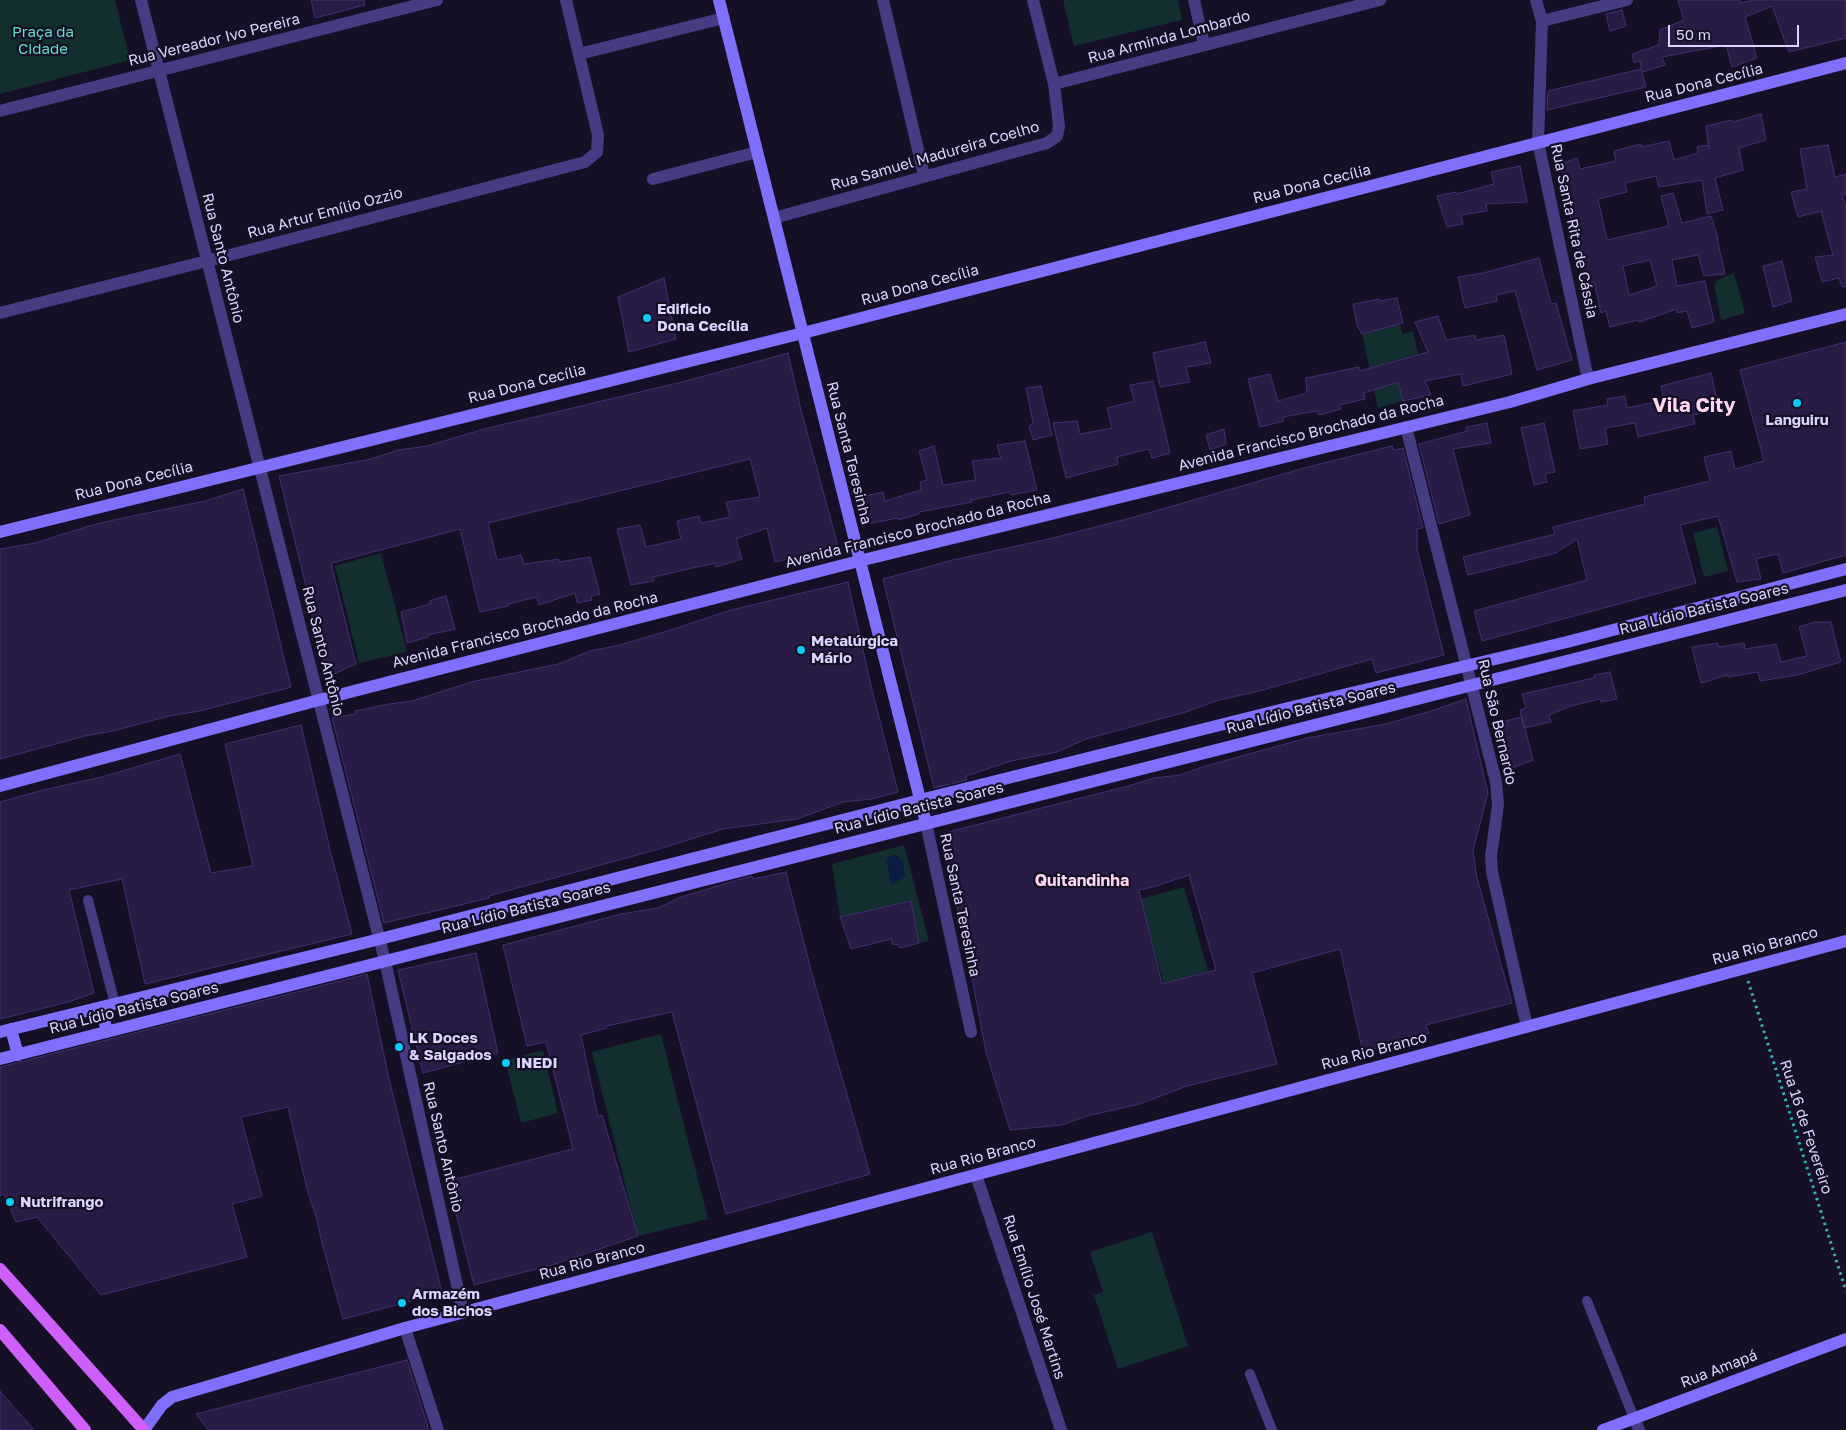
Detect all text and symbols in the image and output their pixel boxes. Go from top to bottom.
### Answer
street label: Rua Arminda Lombardo [1086,7,1252,67]
street label: Rua Vereador Ivo Pereira [126,10,302,70]
scale bar [1671,15,1802,47]
park label: Praça da Cidade [12,23,74,58]
text: 50 m [1676,25,1711,43]
street label: Rua Dona Cecília [1643,60,1765,106]
street label: Rua Samuel Madureira Coelho [829,118,1041,194]
street label: Rua Santa Rita de Cássia [1547,142,1601,320]
street label: Rua Dona Cecília [1251,161,1373,207]
street label: Rua Artur Emílio Ozzio [245,184,405,242]
street label: Rua Santo Antônio [198,191,248,325]
street label: Rua Dona Cecília [859,261,981,309]
place label: Edificio Dona Cecília [657,300,749,335]
marker: Edificio Dona Cecília [641,312,653,324]
street label: Rua Dona Cecília [466,361,588,407]
street label: Rua Santa Teresinha [823,380,875,526]
street label: Avenida Francisco Brochado da Rocha [1176,391,1446,475]
district label: Vila City [1653,394,1735,418]
marker: Languiru [1791,397,1803,409]
place label: Languiru [1765,411,1829,429]
street label: Rua Dona Cecília [73,458,195,504]
street label: Avenida Francisco Brochado da Rocha [783,488,1053,572]
street label: Rua Lídio Batista Soares [1618,579,1790,639]
street label: Rua Santo Antônio [298,584,348,718]
street label: Avenida Francisco Brochado da Rocha [390,588,660,672]
place label: Metalúrgica Mário [811,632,898,667]
marker: Metalúrgica Mário [795,644,807,656]
street label: Rua São Bernardo [1474,657,1520,787]
street label: Rua Lídio Batista Soares [1225,678,1397,738]
street label: Rua Lídio Batista Soares [833,778,1005,838]
street label: Rua Santa Teresinha [936,831,984,979]
district label: Quitandinha [1035,871,1129,891]
street label: Rua Lídio Batista Soares [440,878,612,938]
street label: Rua Rio Branco [1710,923,1820,969]
street label: Rua Lídio Batista Soares [48,978,220,1038]
street label: Rua Rio Branco [1319,1028,1429,1074]
place label: LK Doces & Salgados [409,1029,492,1064]
marker: LK Doces & Salgados [393,1041,405,1053]
place label: INEDI [516,1054,558,1072]
marker: INEDI [500,1057,512,1069]
street label: Rua 16 de Fevereiro [1776,1058,1836,1196]
street label: Rua Santo Antônio [419,1080,467,1214]
street label: Rua Rio Branco [928,1133,1038,1179]
place label: Nutrifrango [20,1193,103,1211]
marker: Nutrifrango [4,1196,16,1208]
street label: Rua Emílio José Martins [999,1212,1069,1382]
street label: Rua Rio Branco [537,1238,647,1284]
place label: Armazém dos Bichos [412,1285,492,1320]
marker: Armazém dos Bichos [396,1297,408,1309]
street label: Rua Amapá [1678,1346,1760,1392]

